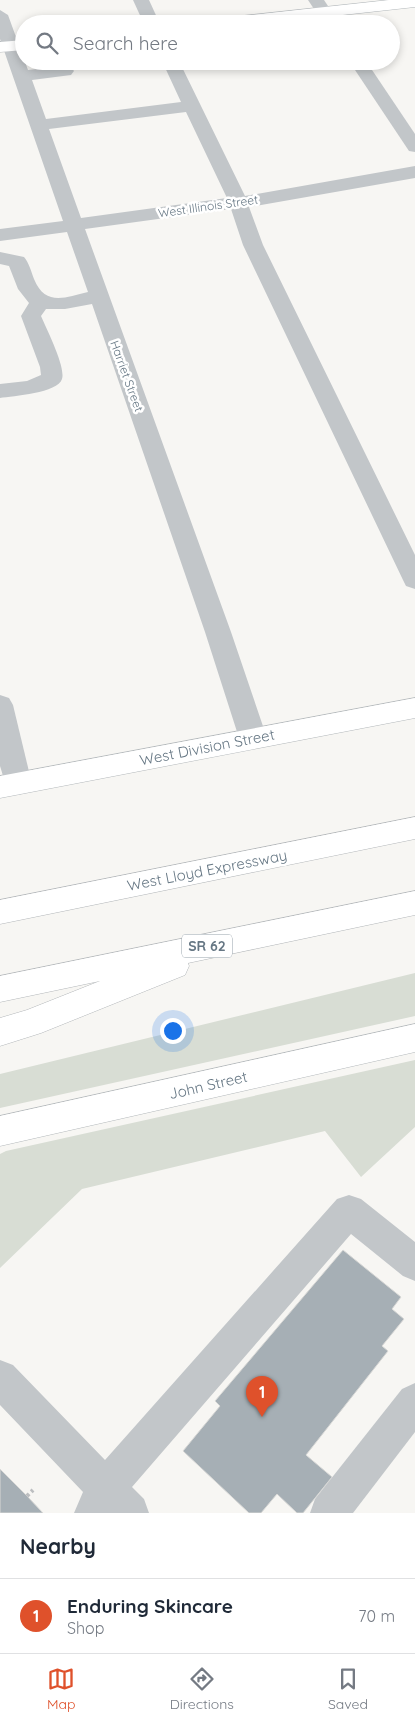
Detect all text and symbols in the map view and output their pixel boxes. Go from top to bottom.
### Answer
search box [15,15,400,70]
icon: search [33,29,61,57]
text: Search here [73,31,178,55]
street label: West Illinois Street [157,192,259,220]
street label: Harriet Street [107,338,147,414]
street label: West Division Street [138,725,276,769]
street label: West Lloyd Expressway [125,845,289,895]
road number: SR 62 [182,934,232,958]
your location [160,1018,186,1044]
street label: John Street [167,1067,249,1103]
pin: 1 [246,1376,278,1417]
text: Nearby [20,1533,96,1559]
text: Enduring Skincare [67,1594,233,1618]
text: 1 [33,1606,39,1626]
text: 70 m [358,1606,395,1626]
text: Shop [67,1618,104,1638]
tab: Map [47,1665,76,1713]
tab: Directions [170,1665,234,1713]
tab: Saved [328,1665,368,1713]

